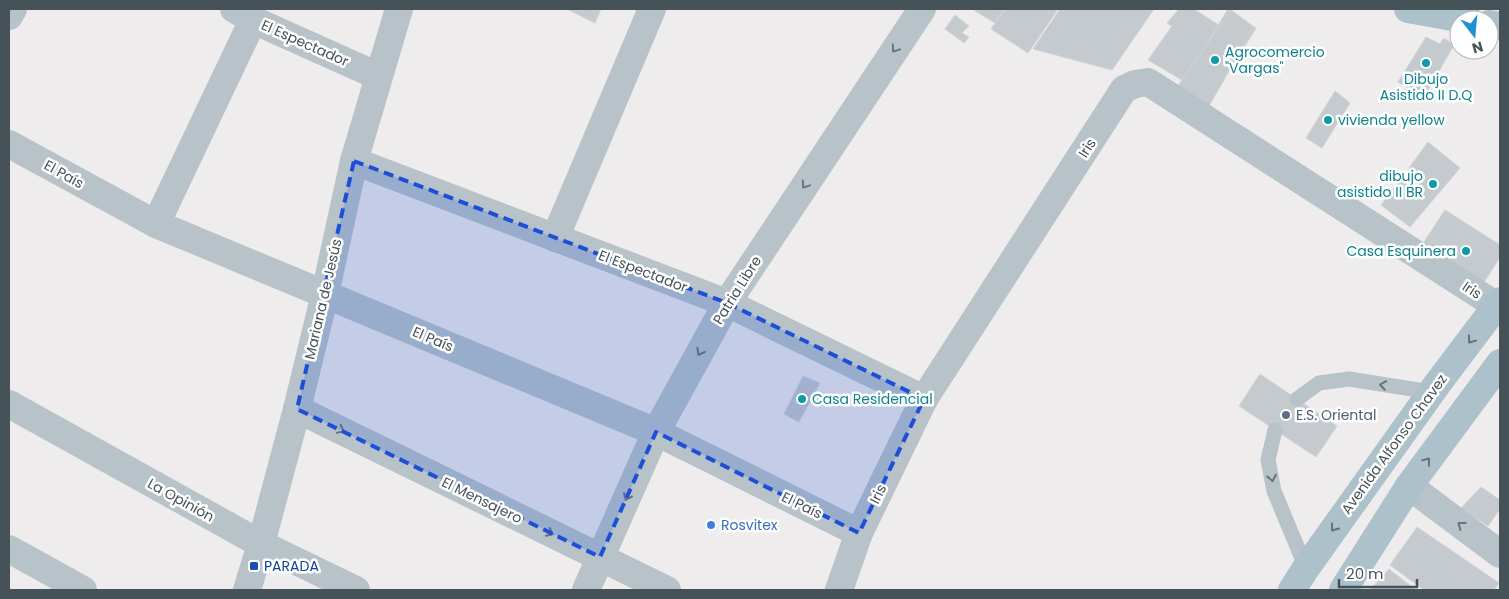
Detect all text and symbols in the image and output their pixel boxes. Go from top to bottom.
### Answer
north arrow [1449,10,1499,60]
street label: El Espectador [258,15,352,71]
text: N [1470,36,1485,59]
place label: Agrocomercio "Vargas" [1225,42,1325,78]
one-way arrow [892,44,901,53]
marker: Agrocomercio "Vargas" [1209,54,1221,66]
marker: Dibujo Asistido II D.Q [1420,57,1432,69]
place label: Dibujo Asistido II D.Q [1380,69,1472,105]
place label: vivienda yellow [1338,110,1445,130]
marker: vivienda yellow [1322,114,1334,126]
street label: Iris [1073,134,1101,162]
street label: El País [40,155,88,193]
place label: dibujo asistido II BR [1337,166,1423,202]
marker: dibujo asistido II BR [1427,178,1439,190]
one-way arrow [802,180,812,189]
street label: Mariana de Jesús [299,237,347,361]
place label: Casa Esquinera [1347,241,1456,261]
street label: El Espectador [596,245,690,297]
marker: Casa Esquinera [1460,245,1472,257]
street label: Patria Libre [708,252,766,328]
street label: Iris [1458,276,1486,304]
street label: El País [409,321,457,357]
one-way arrow [1468,334,1476,343]
one-way arrow [696,347,706,356]
street label: Avenida Alfonso Chavez [1336,370,1452,518]
one-way arrow [1379,380,1387,390]
place label: Casa Residencial [812,389,933,409]
marker: Casa Residencial [796,393,808,405]
place label: E.S. Oriental [1296,405,1376,425]
marker: E.S. Oriental [1280,409,1292,421]
one-way arrow [336,424,345,435]
one-way arrow [1421,457,1430,467]
street label: El Mensajero [438,472,526,528]
street label: La Opinión [144,473,218,527]
one-way arrow [1266,473,1276,482]
street label: Iris [865,481,891,507]
street label: El País [778,487,826,523]
one-way arrow [622,492,633,501]
place label: Rosvitex [721,515,778,535]
marker: Rosvitex [705,519,717,531]
one-way arrow [1332,522,1340,531]
one-way arrow [1457,522,1467,531]
one-way arrow [544,527,553,537]
place label: PARADA [264,556,319,576]
scale bar [1339,556,1416,588]
marker: PARADA [248,560,260,572]
text: 20 m [1346,563,1384,584]

